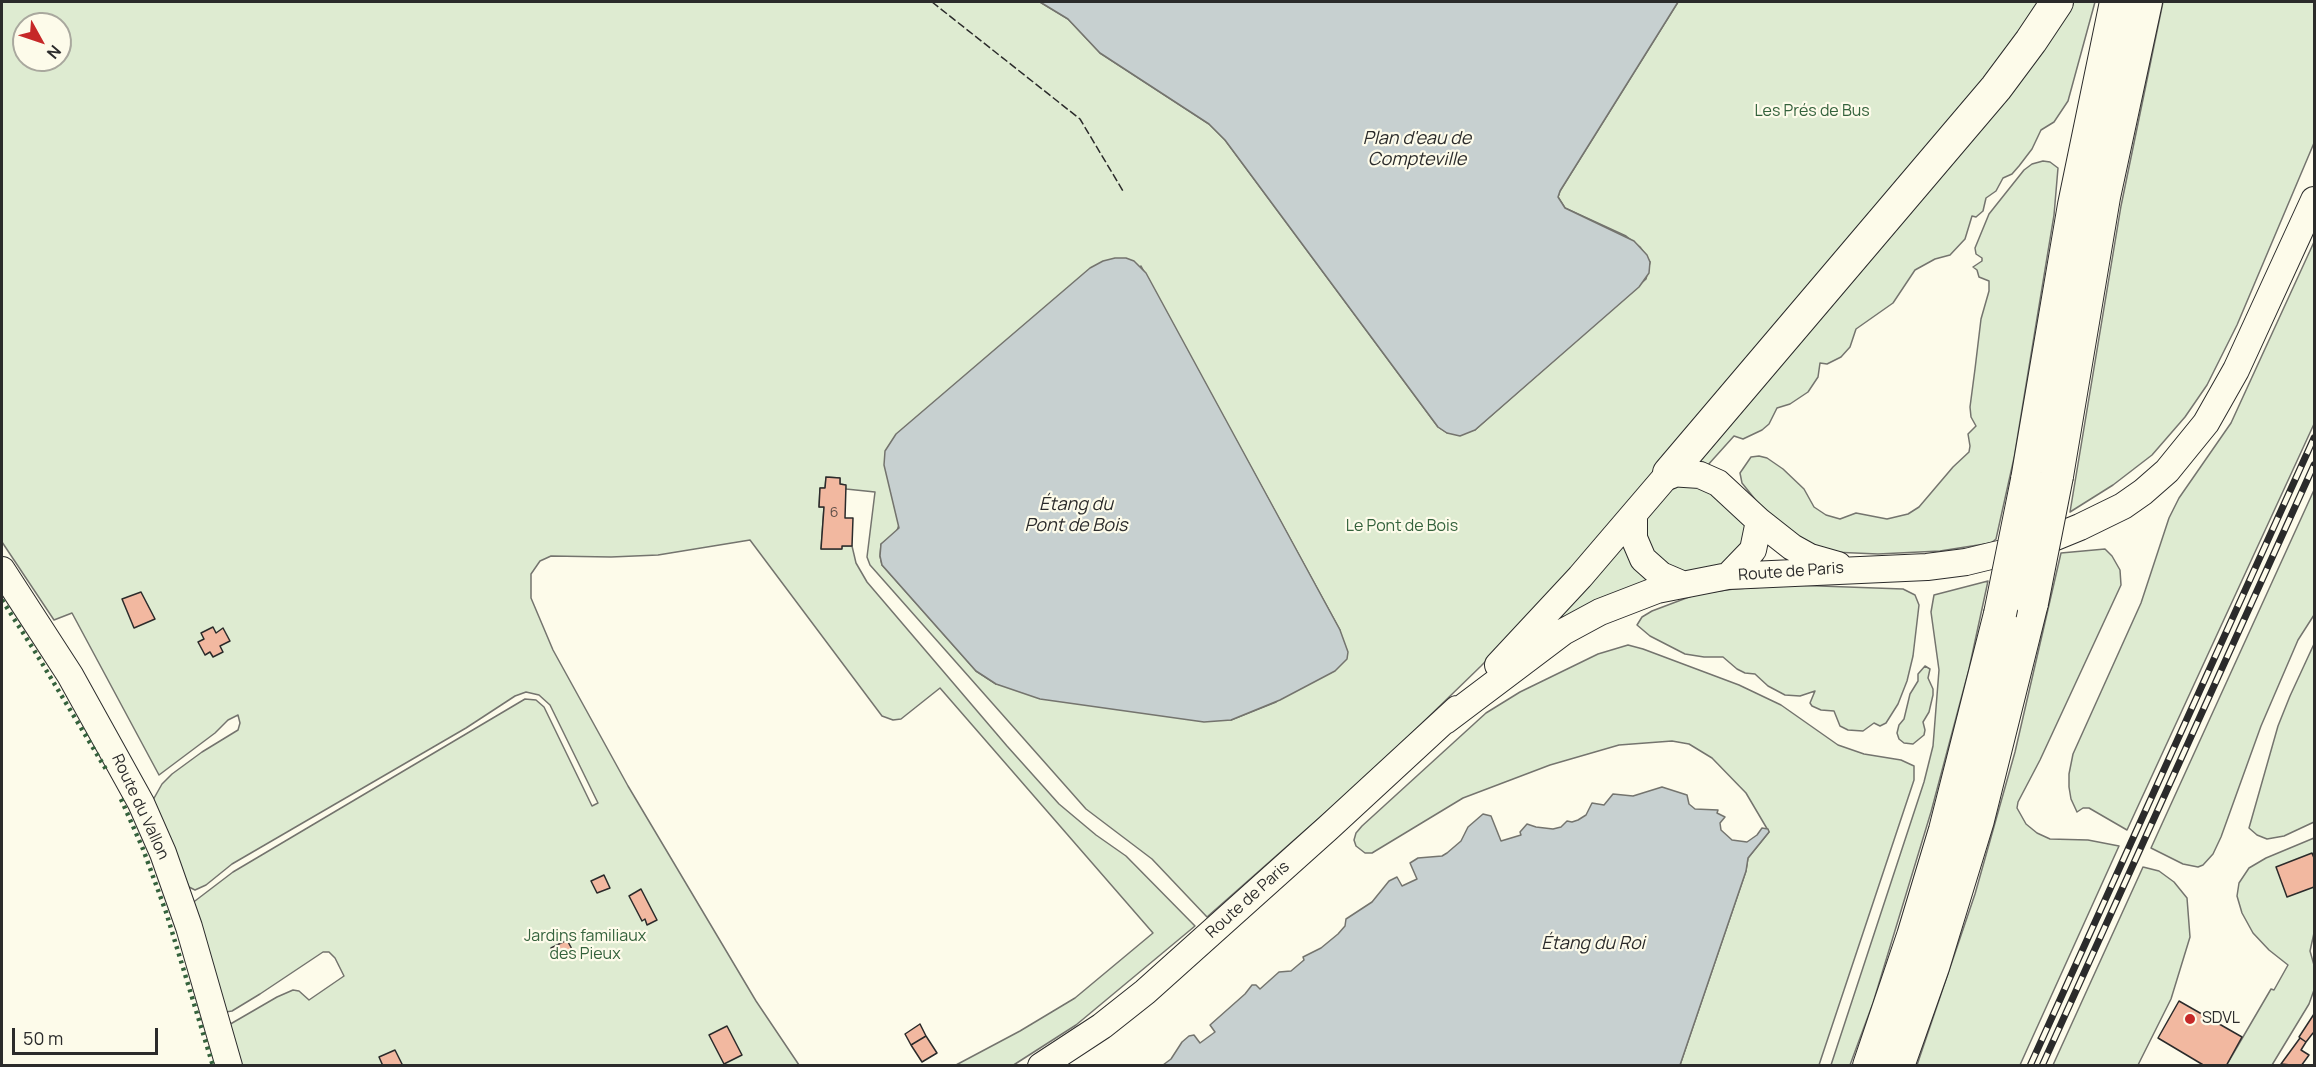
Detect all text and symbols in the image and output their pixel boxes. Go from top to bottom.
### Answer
north arrow [12,12,72,72]
text: N [42,41,66,64]
park label: Les Prés de Bus [1754,102,1870,122]
water label: Plan d'eau de Compteville [1363,128,1471,170]
water label: Étang du Pont de Bois [1024,494,1128,536]
house number: 6 [830,505,838,521]
park label: Le Pont de Bois [1346,517,1458,537]
street label: Route de Paris [1738,559,1844,585]
street label: Route du Vallon [107,751,173,863]
street label: Route de Paris [1202,857,1294,943]
park label: Jardins familiaux des Pieux [524,927,646,965]
water label: Étang du Roi [1541,933,1645,955]
place label: SDVL [2202,1009,2240,1029]
marker: SDVL [2183,1012,2197,1026]
scale bar [15,1016,160,1054]
text: 50 m [23,1026,63,1050]

